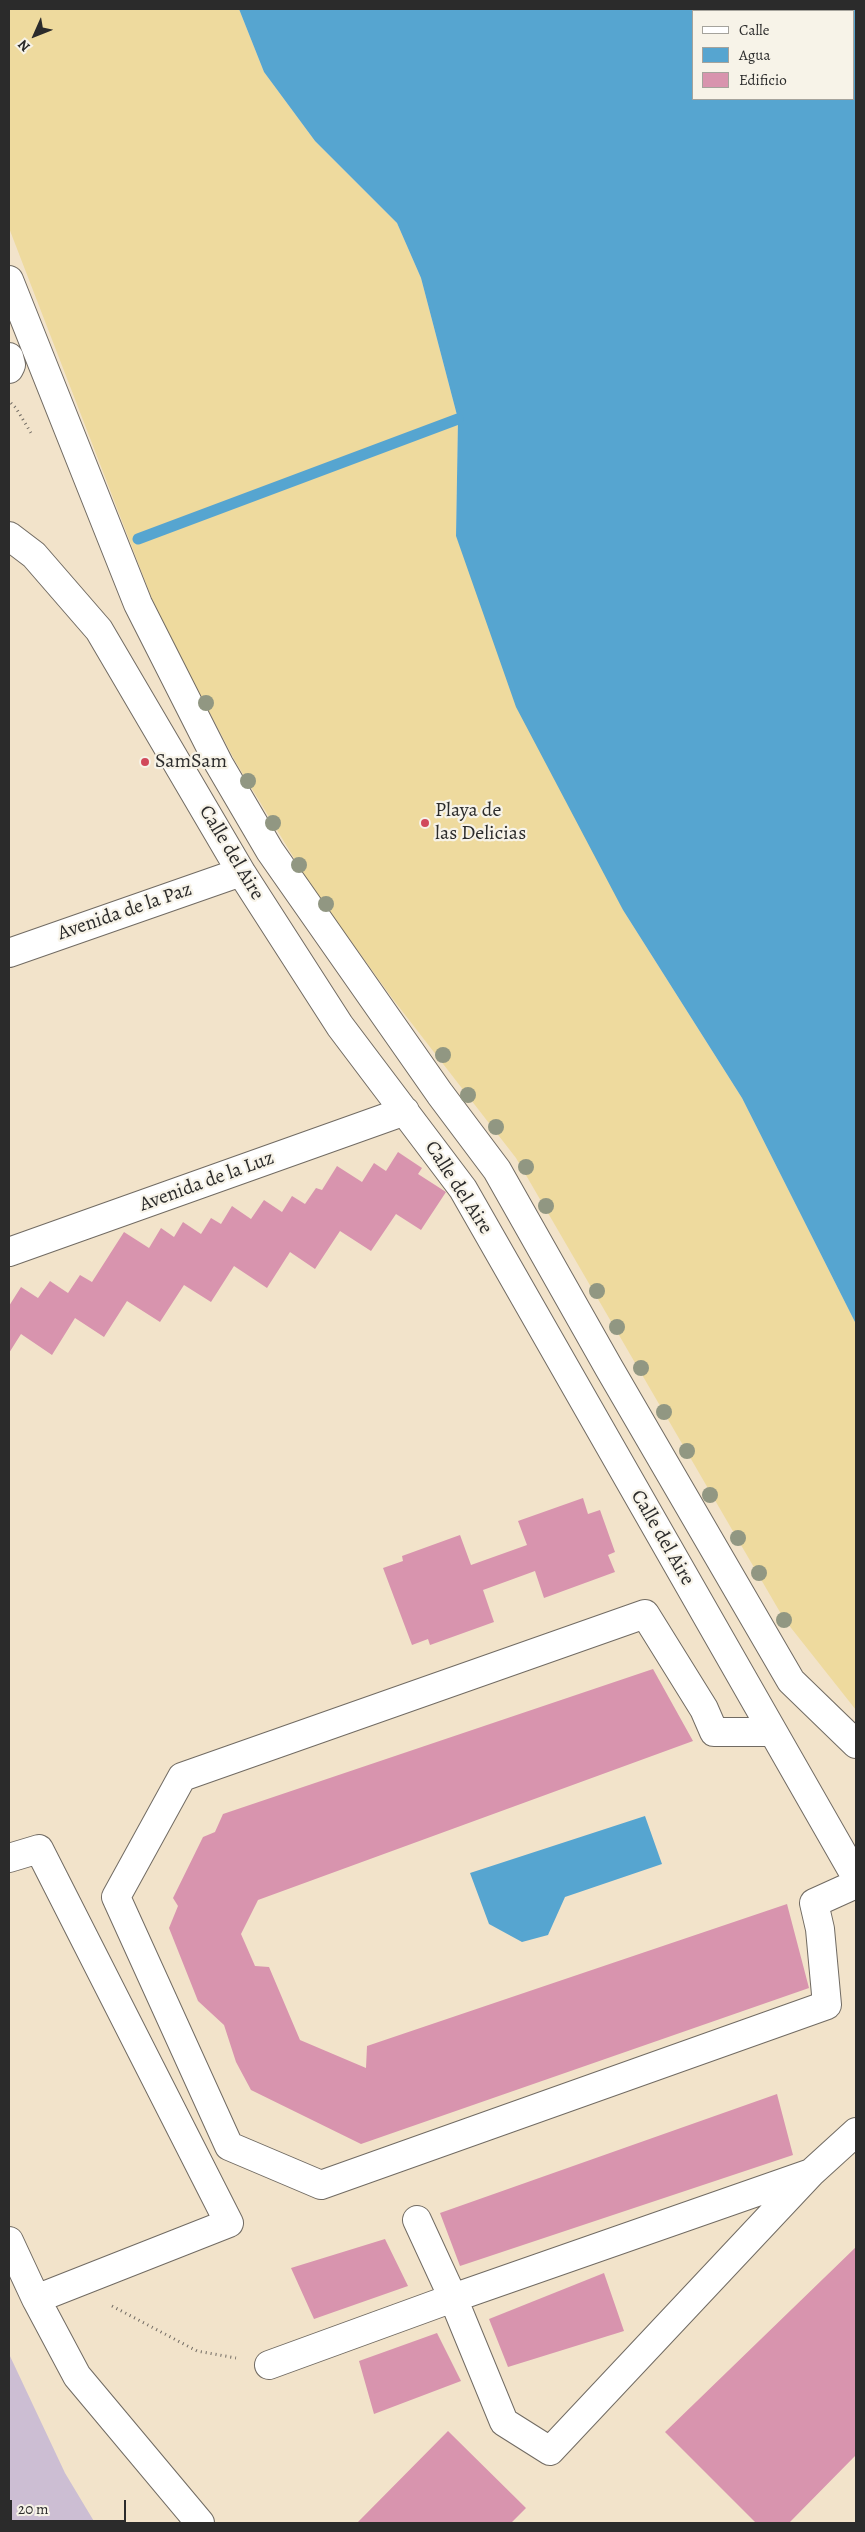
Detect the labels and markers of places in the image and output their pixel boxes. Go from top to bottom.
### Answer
place label: SamSam [155,750,227,774]
marker: SamSam [139,756,151,768]
place label: Playa de las Delicias [435,799,526,846]
marker: Playa de las Delicias [419,817,431,829]

